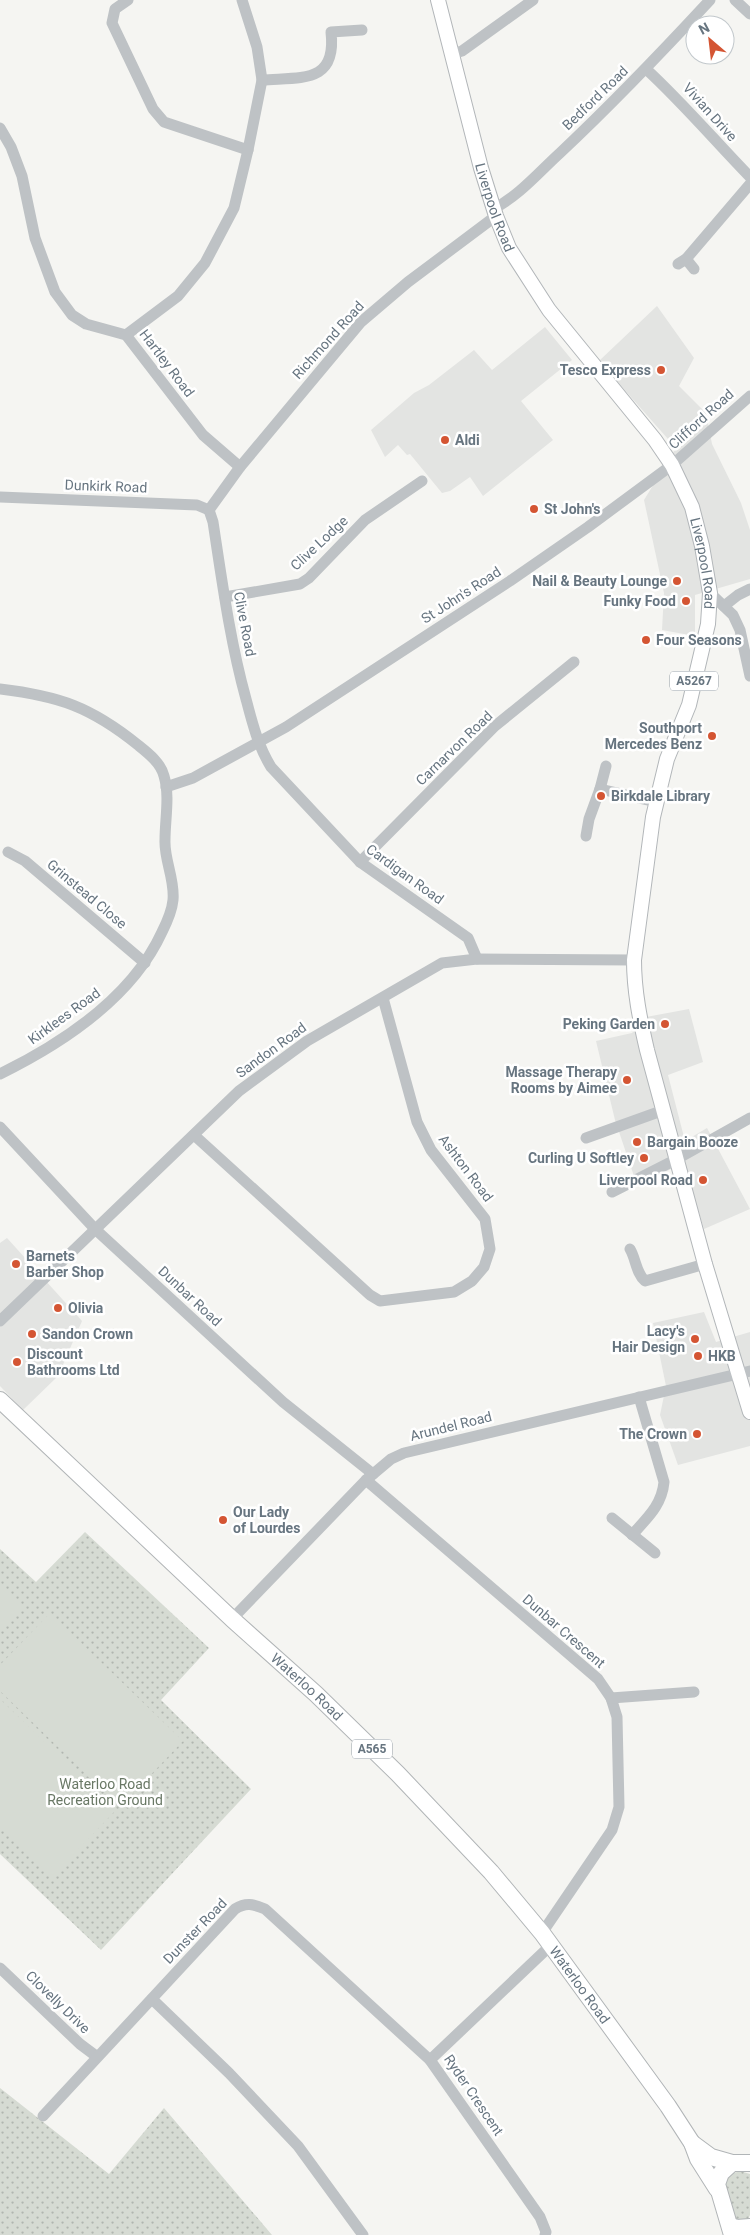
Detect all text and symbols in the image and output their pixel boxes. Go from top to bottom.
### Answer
north arrow [685,15,735,65]
text: N [696,19,712,38]
street label: Bedford Road [559,63,631,133]
street label: Vivian Drive [680,80,740,144]
street label: Liverpool Road [472,161,518,254]
street label: Richmond Road [289,298,367,382]
street label: Hartley Road [136,326,198,400]
place label: Tesco Express [560,362,651,378]
marker: Tesco Express [655,364,667,376]
street label: Clifford Road [665,386,737,452]
place label: Aldi [455,432,480,448]
marker: Aldi [439,434,451,446]
street label: Dunkirk Road [64,477,148,495]
place label: St John's [544,501,601,517]
marker: St John's [528,503,540,515]
street label: Clive Lodge [287,513,351,573]
street label: Liverpool Road [687,516,718,609]
street label: St John's Road [418,563,504,627]
place label: Nail & Beauty Lounge [532,573,667,589]
marker: Nail & Beauty Lounge [671,575,683,587]
street label: Clive Road [231,590,259,658]
place label: Funky Food [604,593,676,609]
marker: Funky Food [680,595,692,607]
place label: Four Seasons [656,632,742,648]
marker: Four Seasons [640,634,652,646]
road number: A5267 [670,671,718,690]
street label: Carnarvon Road [413,708,495,788]
place label: Southport Mercedes Benz [605,720,702,752]
marker: Southport Mercedes Benz [706,730,718,742]
place label: Birkdale Library [611,788,711,804]
marker: Birkdale Library [595,790,607,802]
street label: Cardigan Road [363,841,447,907]
street label: Grinstead Close [44,856,130,932]
street label: Kirklees Road [25,985,103,1047]
place label: Peking Garden [563,1016,655,1032]
marker: Peking Garden [659,1018,671,1030]
street label: Sandon Road [233,1019,309,1081]
place label: Massage Therapy Rooms by Aimee [505,1064,618,1096]
marker: Massage Therapy Rooms by Aimee [621,1074,633,1086]
street label: Ashton Road [436,1131,496,1205]
place label: Bargain Booze [647,1134,739,1150]
marker: Bargain Booze [631,1136,643,1148]
place label: Curling U Softley [528,1150,635,1166]
marker: Curling U Softley [638,1152,650,1164]
place label: Liverpool Road [599,1172,693,1188]
marker: Liverpool Road [697,1174,709,1186]
place label: Barnets Barber Shop [26,1248,104,1280]
marker: Barnets Barber Shop [10,1258,22,1270]
street label: Dunbar Road [155,1263,225,1329]
place label: Olivia [68,1300,104,1316]
marker: Olivia [52,1302,64,1314]
place label: Lacy's Hair Design [612,1323,685,1355]
place label: Sandon Crown [42,1326,133,1342]
marker: Sandon Crown [26,1328,38,1340]
marker: Lacy's Hair Design [689,1333,701,1345]
place label: Discount Bathrooms Ltd [27,1346,120,1378]
place label: HKB [708,1348,736,1364]
marker: HKB [692,1350,704,1362]
marker: Discount Bathrooms Ltd [11,1356,23,1368]
street label: Arundel Road [408,1408,494,1444]
place label: The Crown [619,1426,687,1442]
marker: The Crown [691,1428,703,1440]
place label: Our Lady of Lourdes [233,1504,300,1536]
marker: Our Lady of Lourdes [217,1514,229,1526]
street label: Dunbar Crescent [520,1591,609,1671]
street label: Waterloo Road [268,1650,346,1724]
road number: A565 [352,1740,392,1758]
park label: Waterloo Road Recreation Ground [47,1776,163,1808]
street label: Dunster Road [160,1895,230,1967]
street label: Waterloo Road [546,1943,613,2027]
street label: Clovelly Drive [23,1967,93,2037]
street label: Ryder Crescent [441,2052,507,2139]

